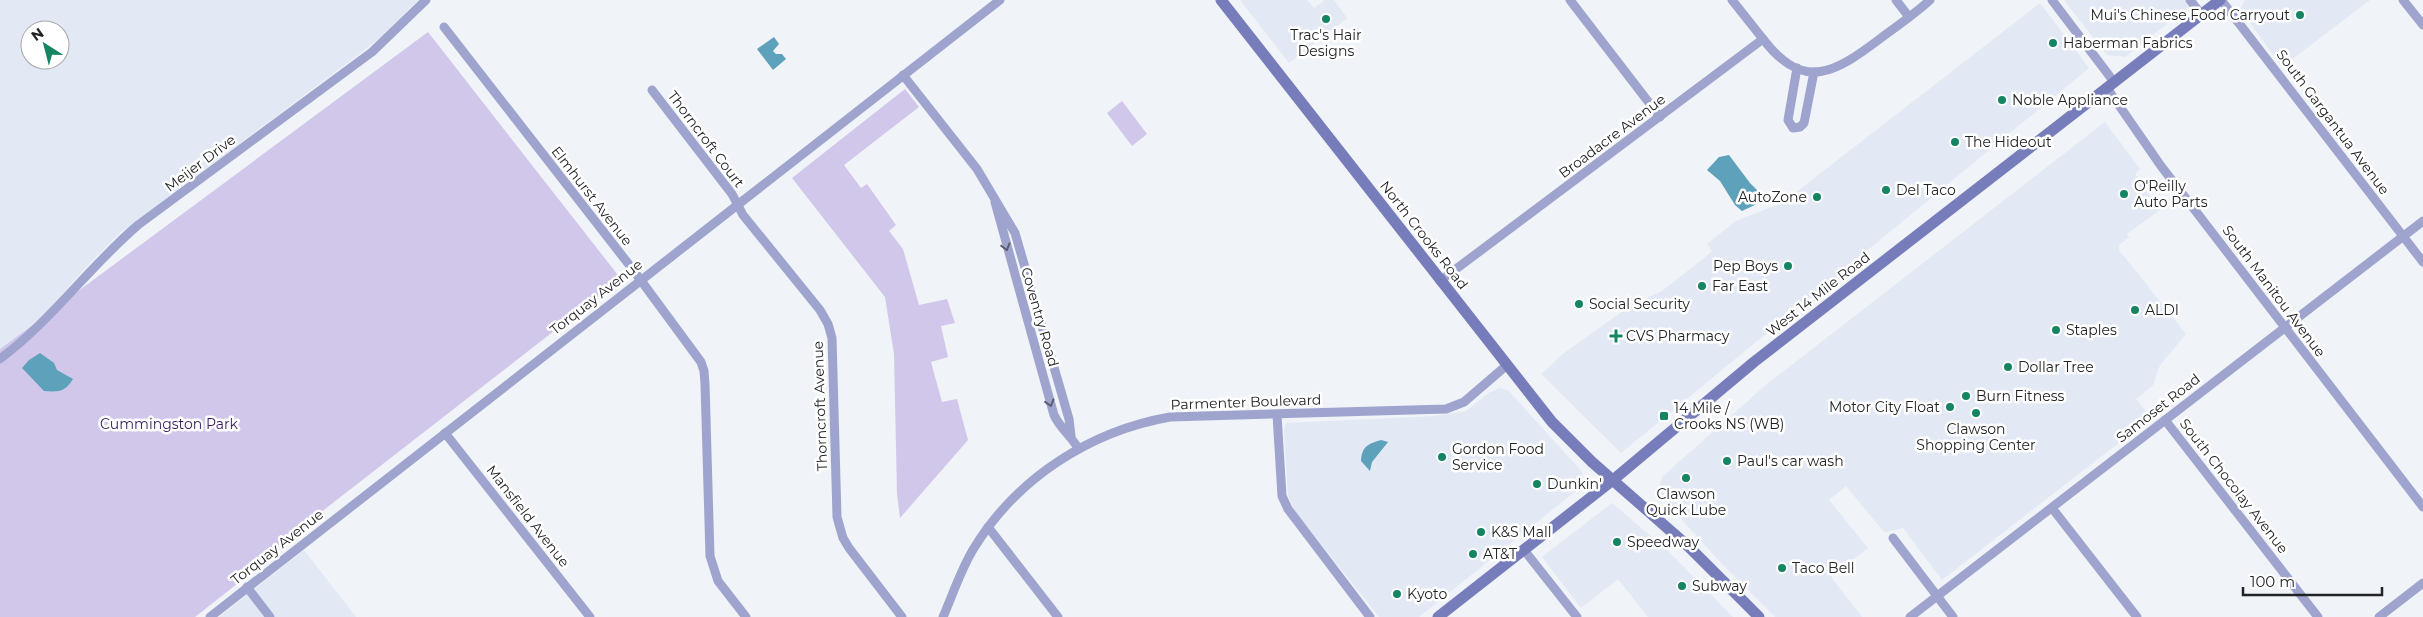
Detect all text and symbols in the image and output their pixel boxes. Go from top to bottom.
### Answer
place label: Mui's Chinese Food Carryout [2090,6,2290,24]
marker: Mui's Chinese Food Carryout [2294,9,2306,21]
marker: Trac's Hair Designs [1320,13,1332,25]
north arrow [20,20,70,70]
text: N [27,24,47,45]
place label: Trac's Hair Designs [1290,26,1362,60]
place label: Haberman Fabrics [2063,34,2193,52]
marker: Haberman Fabrics [2047,37,2059,49]
street label: South Gargantua Avenue [2272,46,2394,198]
street label: Thorncroft Court [664,87,749,191]
street label: Broadacre Avenue [1555,90,1669,182]
place label: Noble Appliance [2012,91,2128,109]
marker: Noble Appliance [1996,94,2008,106]
street label: Meijer Drive [161,131,239,195]
place label: The Hideout [1965,133,2052,151]
marker: The Hideout [1949,136,1961,148]
street label: Elmhurst Avenue [548,143,636,249]
street label: North Crooks Road [1376,177,1472,293]
place label: O'Reilly Auto Parts [2134,177,2208,211]
place label: Del Taco [1896,181,1956,199]
marker: Del Taco [1880,184,1892,196]
place label: AutoZone [1738,188,1807,206]
marker: O'Reilly Auto Parts [2118,188,2130,200]
marker: AutoZone [1811,191,1823,203]
street label: South Manitou Avenue [2219,222,2329,360]
one-way arrow [1000,242,1011,251]
street label: West 14 Mile Road [1762,248,1874,340]
street label: Torquay Avenue [546,255,646,339]
place label: Pep Boys [1713,257,1778,275]
marker: Pep Boys [1782,260,1794,272]
street label: Coventry Road [1017,265,1063,369]
place label: Far East [1712,277,1768,295]
marker: Far East [1696,280,1708,292]
place label: Social Security [1589,295,1690,313]
marker: Social Security [1573,298,1585,310]
place label: ALDI [2145,301,2179,319]
marker: ALDI [2129,304,2141,316]
place label: Staples [2066,321,2117,339]
marker: Staples [2050,324,2062,336]
place label: CVS Pharmacy [1626,327,1730,345]
marker: CVS Pharmacy [1610,330,1622,342]
street label: Thorncroft Avenue [809,341,831,471]
place label: Dollar Tree [2018,358,2094,376]
marker: Dollar Tree [2002,361,2014,373]
street label: Samoset Road [2112,370,2204,446]
place label: Burn Fitness [1976,387,2065,405]
street label: Parmenter Boulevard [1170,390,1322,414]
marker: Burn Fitness [1960,390,1972,402]
one-way arrow [1045,398,1055,407]
place label: Motor City Float [1829,398,1940,416]
place label: 14 Mile / Crooks NS (WB) [1674,399,1784,433]
marker: Motor City Float [1944,401,1956,413]
marker: Clawson Shopping Center [1970,407,1982,419]
marker: 14 Mile / Crooks NS (WB) [1658,410,1670,422]
park label: Cummingston Park [100,415,239,433]
street label: South Chocolay Avenue [2176,415,2292,557]
place label: Clawson Shopping Center [1916,420,2036,454]
place label: Gordon Food Service [1452,440,1544,474]
marker: Gordon Food Service [1436,451,1448,463]
place label: Paul's car wash [1737,452,1844,470]
marker: Paul's car wash [1721,455,1733,467]
street label: Mansfield Avenue [483,461,573,571]
marker: Clawson Quick Lube [1680,472,1692,484]
place label: Dunkin' [1547,475,1602,493]
marker: Dunkin' [1531,478,1543,490]
place label: Clawson Quick Lube [1646,485,1726,519]
street label: Torquay Avenue [227,505,327,589]
place label: K&S Mall [1491,523,1551,541]
marker: K&S Mall [1475,526,1487,538]
place label: Speedway [1627,533,1700,551]
marker: Speedway [1611,536,1623,548]
place label: AT&T [1483,545,1517,563]
marker: AT&T [1467,548,1479,560]
place label: Taco Bell [1792,559,1855,577]
marker: Taco Bell [1776,562,1788,574]
scale bar [2243,564,2382,596]
text: 100 m [2250,572,2295,591]
place label: Subway [1692,577,1747,595]
marker: Subway [1676,580,1688,592]
place label: Kyoto [1407,585,1448,603]
marker: Kyoto [1391,588,1403,600]

